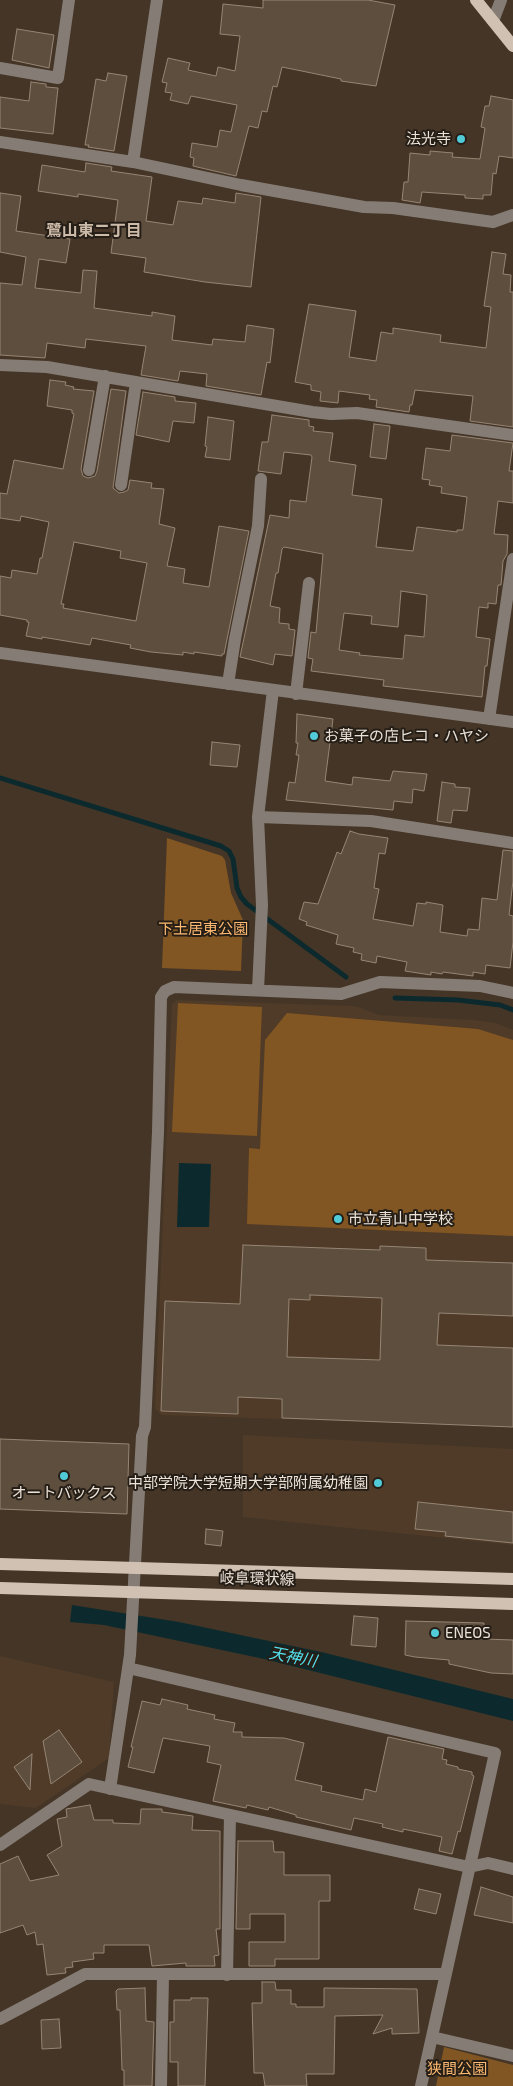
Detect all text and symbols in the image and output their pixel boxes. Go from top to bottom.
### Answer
place label: 法光寺 [406,130,451,148]
marker: 法光寺 [455,133,467,145]
district label: 鷺山東二丁目 [46,221,142,241]
place label: お菓子の店ヒコ・ハヤシ [324,727,489,745]
marker: お菓子の店ヒコ・ハヤシ [308,730,320,742]
park label: 下土居東公園 [158,920,248,938]
place label: 市立青山中学校 [348,1210,453,1228]
marker: 市立青山中学校 [332,1213,344,1225]
marker: オートバックス [58,1470,70,1482]
place label: 中部学院大学短期大学部附属幼稚園 [128,1474,368,1492]
marker: 中部学院大学短期大学部附属幼稚園 [372,1477,384,1489]
place label: オートバックス [12,1484,116,1502]
street label: 岐阜環状線 [219,1569,295,1589]
place label: ENEOS [445,1624,491,1642]
marker: ENEOS [429,1627,441,1639]
water label: 天神川 [268,1643,318,1671]
park label: 狭間公園 [427,2060,487,2078]

